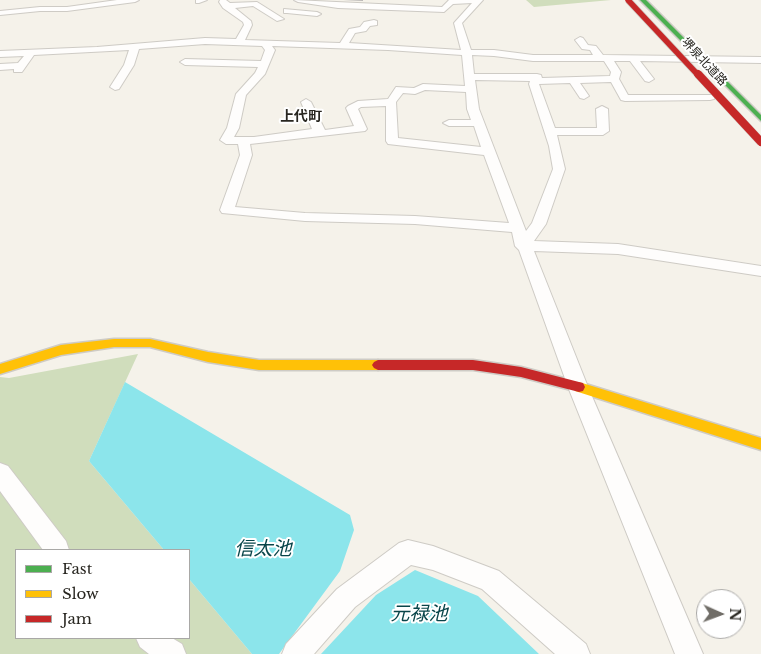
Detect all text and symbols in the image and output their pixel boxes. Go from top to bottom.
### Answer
street label: 堺泉北道路 [678,35,730,89]
district label: 上代町 [280,109,322,125]
water label: 信太池 [235,539,291,561]
legend [15,549,190,639]
text: Fast [62,559,92,578]
text: Slow [62,584,99,603]
north arrow [696,589,746,639]
water label: 元禄池 [391,604,447,626]
text: N [726,608,744,621]
text: Jam [62,609,92,628]

